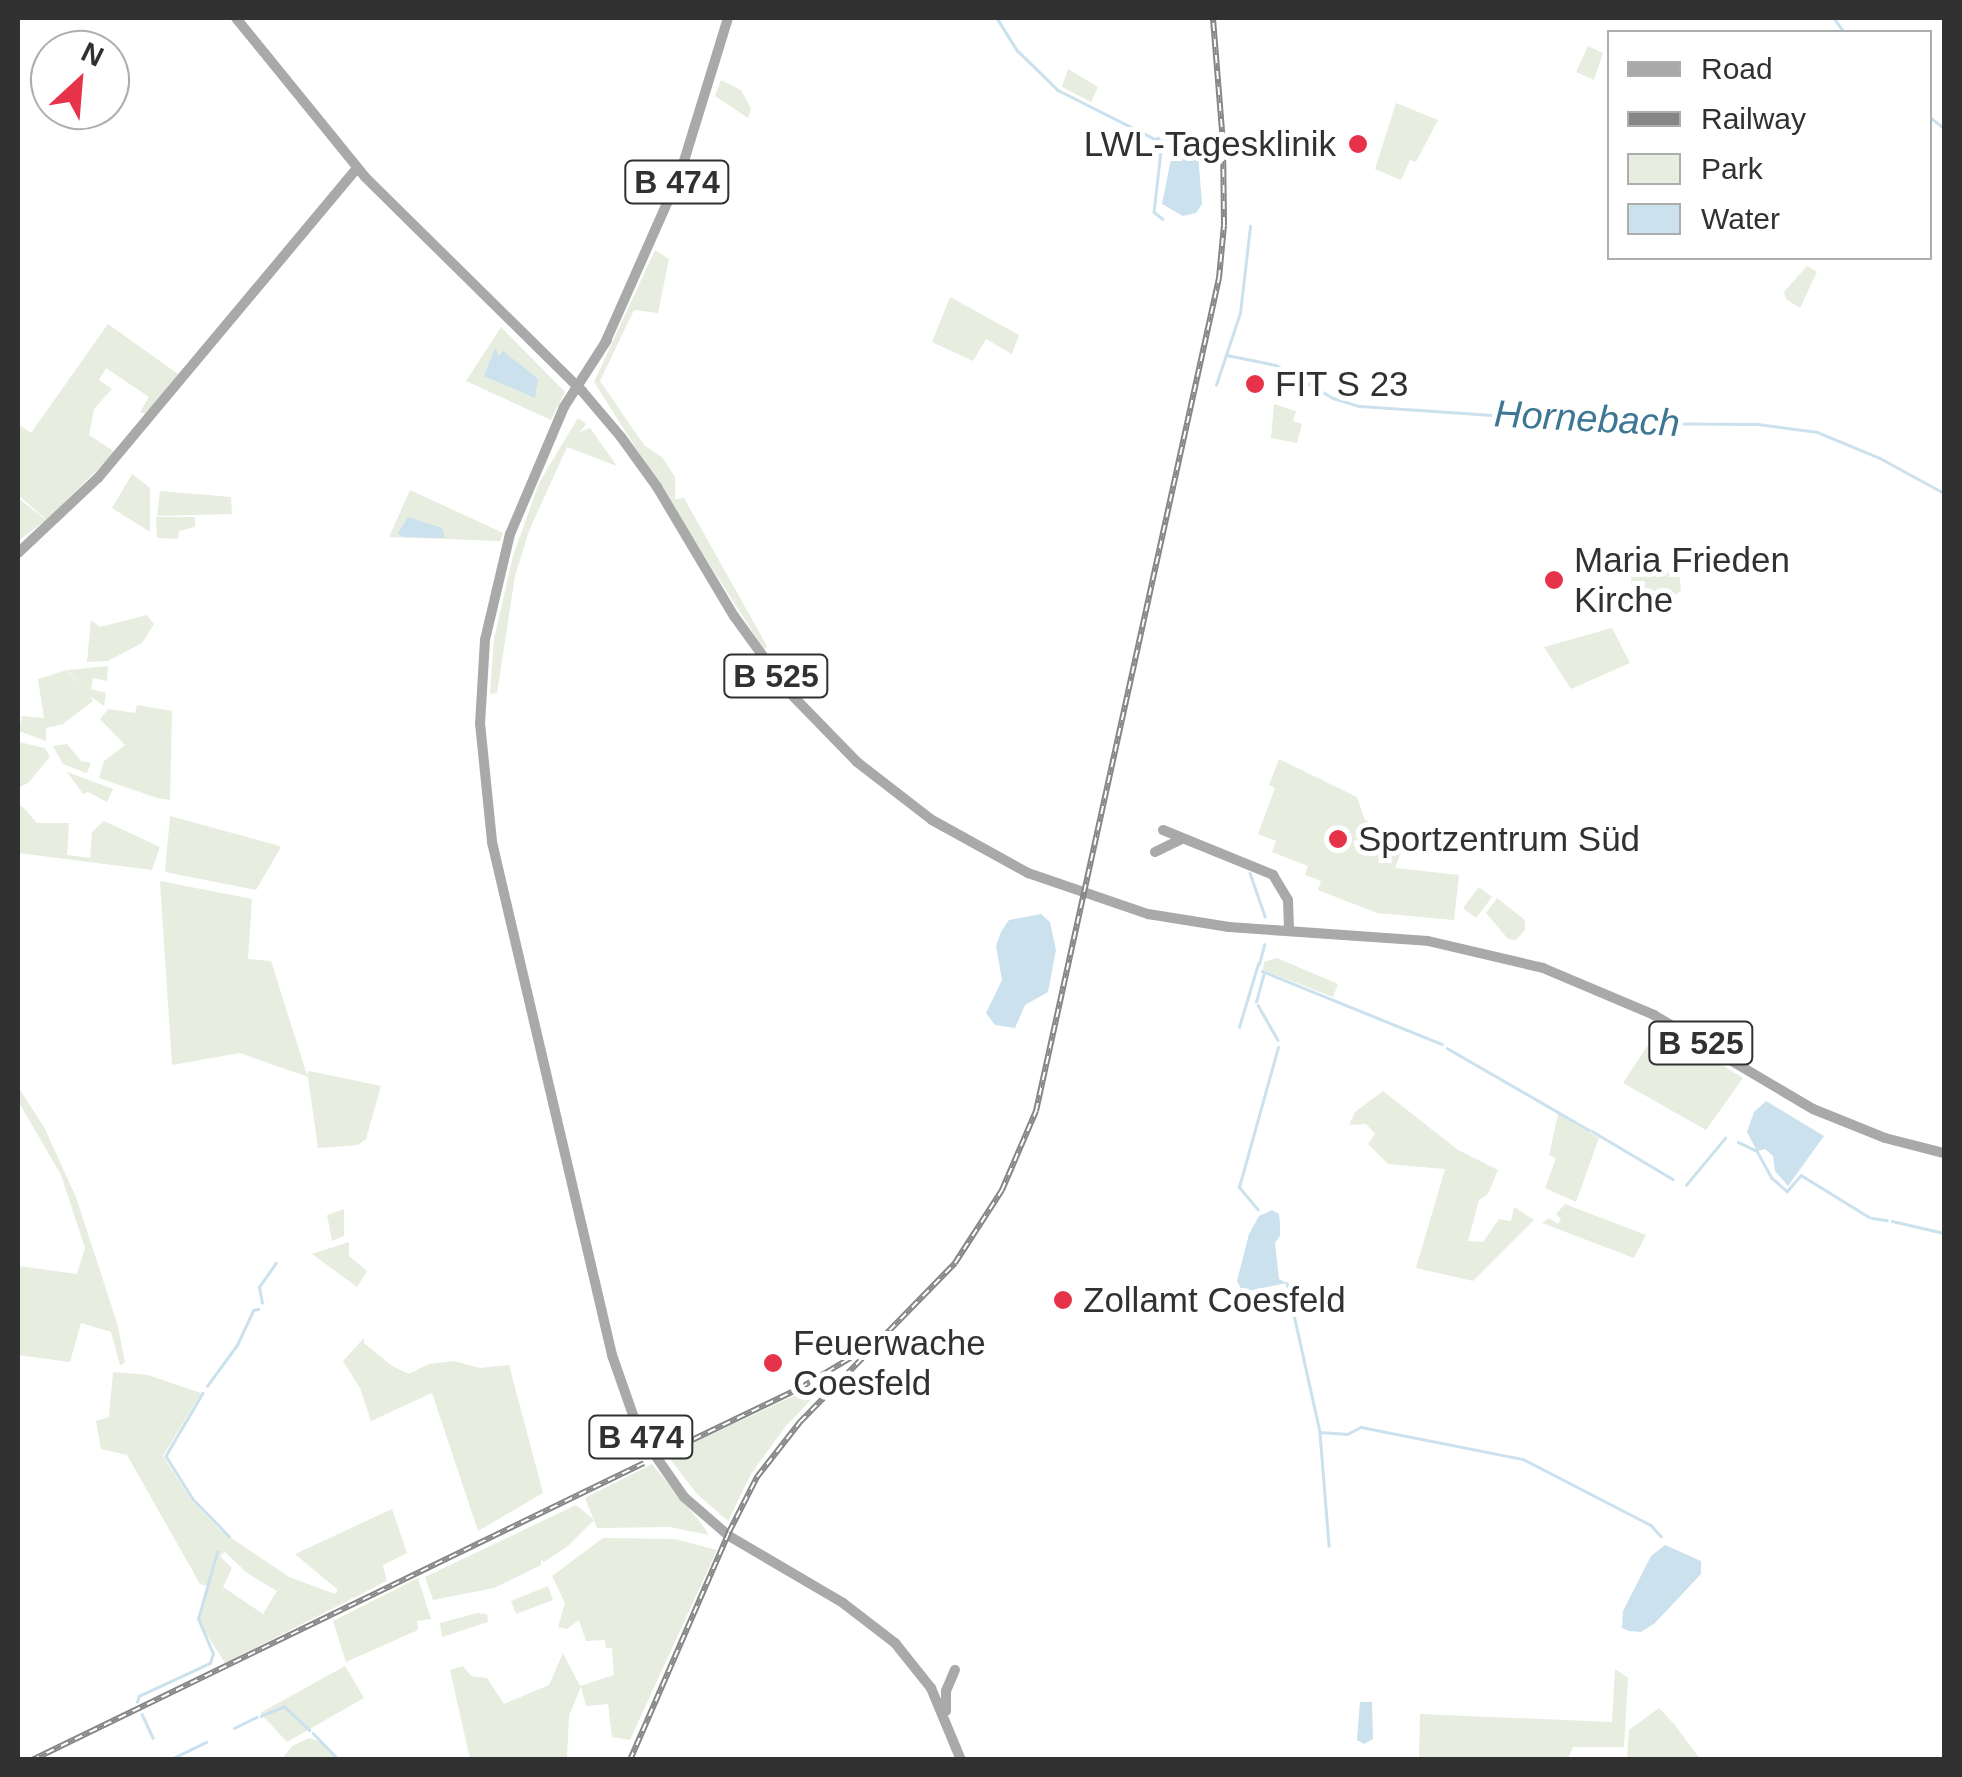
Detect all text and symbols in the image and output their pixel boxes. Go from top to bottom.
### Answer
north arrow [30,30,130,130]
legend [1607,30,1932,260]
text: N [77,36,108,73]
text: Road [1701,52,1773,85]
text: Railway [1701,102,1806,135]
place label: LWL-Tagesklinik [1084,123,1336,165]
marker: LWL-Tagesklinik [1345,131,1371,157]
text: Park [1701,152,1763,185]
road number: B 474 [622,155,732,209]
text: Water [1701,202,1780,235]
place label: FIT S 23 [1275,363,1409,405]
marker: FIT S 23 [1244,373,1266,395]
water label: Hornebach [1493,391,1681,447]
place label: Maria Frieden Kirche [1574,539,1790,621]
marker: Maria Frieden Kirche [1543,569,1565,591]
road number: B 525 [721,649,831,703]
place label: Sportzentrum Süd [1358,818,1640,860]
marker: Sportzentrum Süd [1327,828,1349,850]
road number: B 525 [1646,1016,1756,1070]
place label: Zollamt Coesfeld [1083,1279,1346,1321]
marker: Zollamt Coesfeld [1052,1289,1074,1311]
place label: Feuerwache Coesfeld [793,1322,986,1404]
marker: Feuerwache Coesfeld [762,1352,784,1374]
road number: B 474 [586,1410,696,1464]

